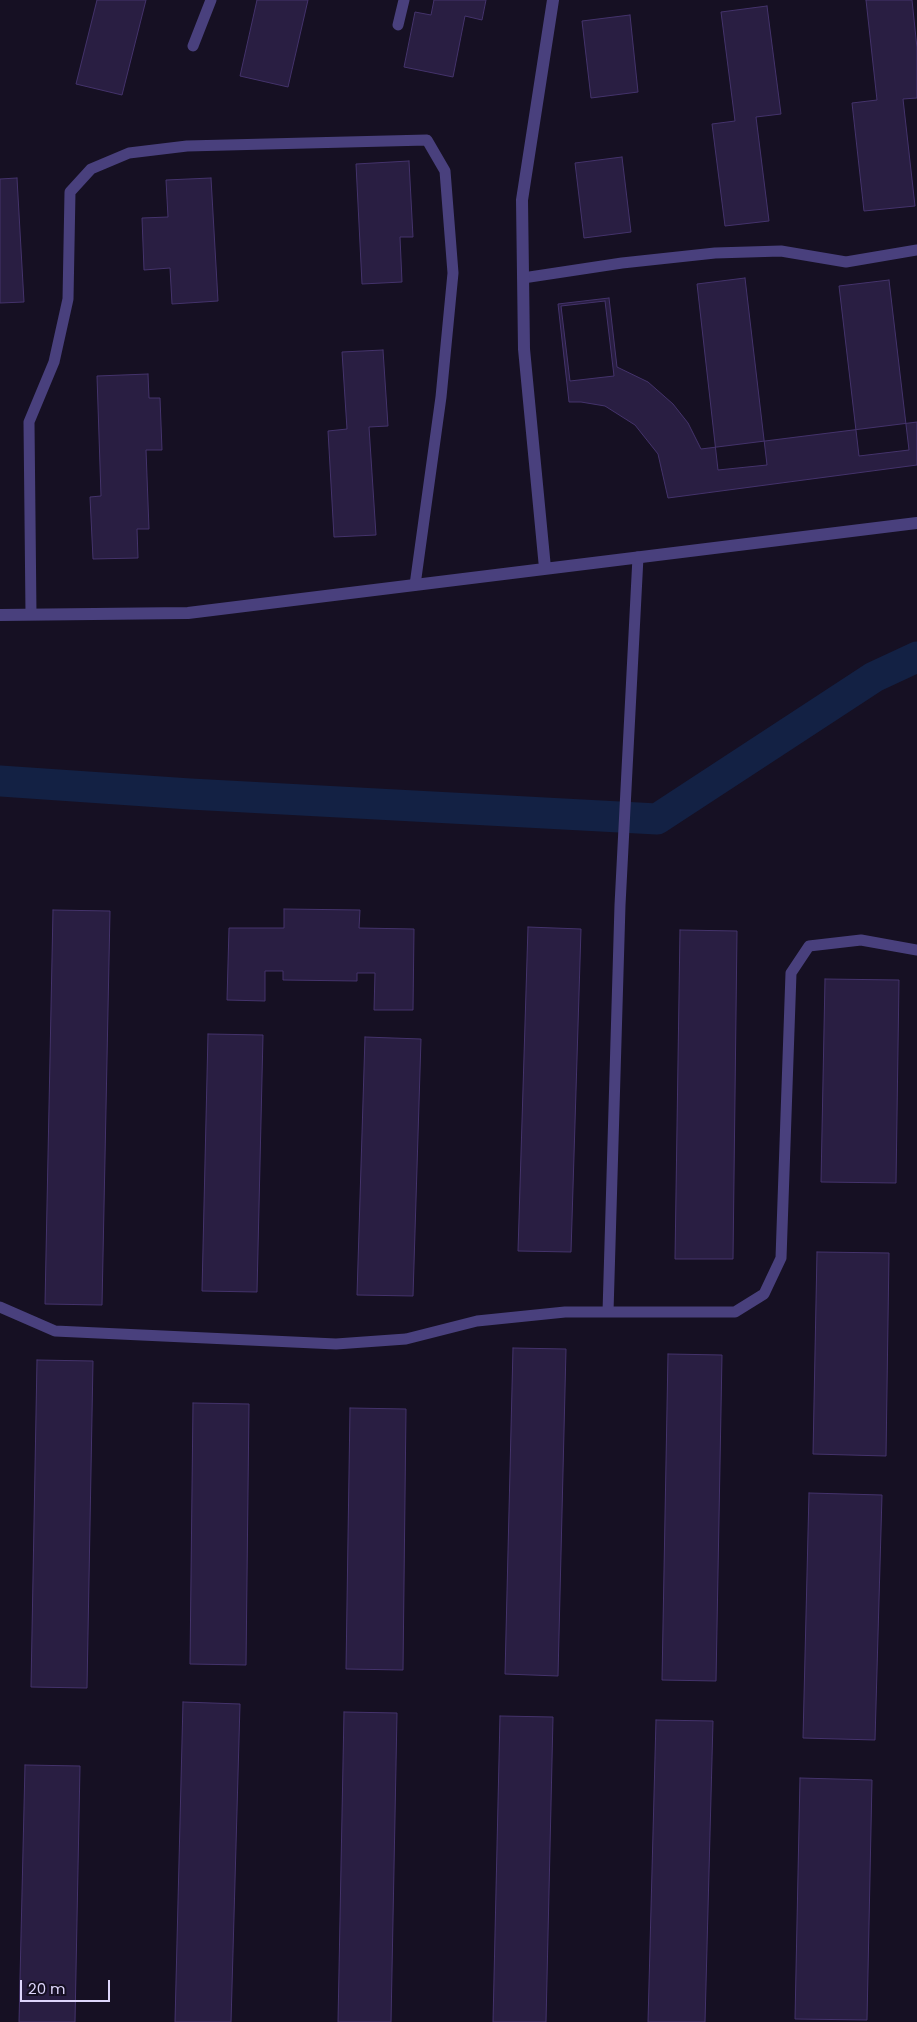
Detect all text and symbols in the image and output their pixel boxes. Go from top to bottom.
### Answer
scale bar [22,1970,112,2002]
text: 20 m [28,1978,66,1999]

